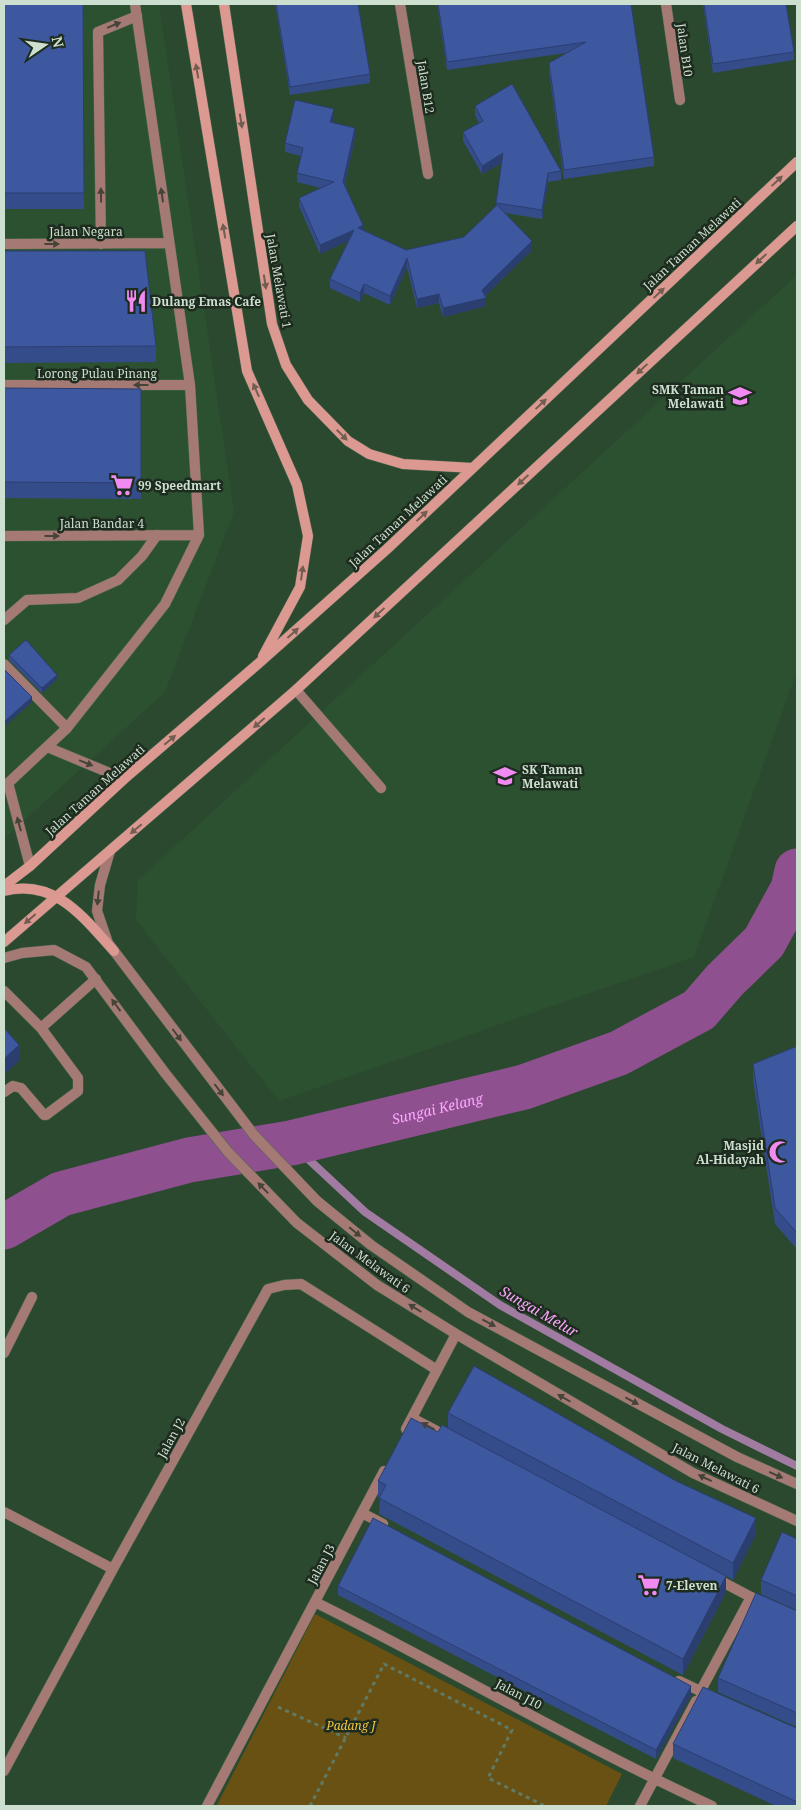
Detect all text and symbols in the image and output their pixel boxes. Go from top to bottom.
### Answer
north arrow [20,20,70,70]
one-way arrow [107,21,121,29]
street label: Jalan B10 [673,21,697,78]
text: N [48,34,69,49]
street label: Jalan B12 [413,58,439,115]
one-way arrow [193,63,201,79]
one-way arrow [238,114,246,130]
one-way arrow [771,175,783,187]
one-way arrow [97,187,105,203]
one-way arrow [158,187,166,203]
street label: Jalan Taman Melawati [639,194,745,295]
street label: Jalan Negara [48,223,123,240]
one-way arrow [220,223,228,239]
street label: Jalan Melawati 1 [262,231,296,330]
one-way arrow [45,240,61,248]
one-way arrow [756,253,768,265]
one-way arrow [262,274,270,290]
one-way arrow [653,287,665,299]
restaurant icon: Dulang Emas Cafe [123,288,149,314]
place label: Dulang Emas Cafe [152,293,261,310]
one-way arrow [637,363,649,375]
street label: Lorong Pulau Pinang [37,365,158,382]
one-way arrow [133,381,149,389]
place label: SMK Taman Melawati [652,381,725,412]
one-way arrow [251,383,259,397]
school or university icon: SMK Taman Melawati [727,383,753,409]
one-way arrow [535,398,547,410]
one-way arrow [336,429,348,441]
street label: Jalan Taman Melawati [345,471,451,572]
supermarket icon: 99 Speedmart [109,472,135,498]
one-way arrow [518,474,530,486]
place label: 99 Speedmart [138,477,221,494]
one-way arrow [416,510,428,522]
street label: Jalan Bandar 4 [59,515,144,532]
one-way arrow [45,532,61,540]
one-way arrow [298,564,306,580]
one-way arrow [373,607,385,619]
one-way arrow [286,627,298,639]
one-way arrow [252,717,265,728]
one-way arrow [163,734,176,745]
street label: Jalan Taman Melawati [41,741,149,840]
one-way arrow [79,759,93,767]
place label: SK Taman Melawati [522,761,583,792]
school or university icon: SK Taman Melawati [492,763,518,789]
one-way arrow [14,817,22,832]
one-way arrow [130,824,143,835]
one-way arrow [94,890,102,906]
one-way arrow [24,914,37,925]
one-way arrow [111,998,121,1012]
one-way arrow [172,1028,183,1041]
one-way arrow [214,1083,224,1097]
water label: Sungai Kelang [390,1087,486,1128]
place label: Masjid Al-Hidayah [696,1137,764,1168]
mosque icon: Masjid Al-Hidayah [767,1139,793,1165]
one-way arrow [258,1182,270,1194]
street label: Jalan Melawati 6 [326,1226,414,1297]
one-way arrow [348,1226,361,1237]
water label: Sungai Melur [496,1281,582,1341]
one-way arrow [408,1304,421,1313]
one-way arrow [482,1319,497,1327]
one-way arrow [558,1393,571,1402]
one-way arrow [625,1396,639,1405]
street label: Jalan J2 [153,1415,189,1462]
one-way arrow [421,1422,435,1430]
street label: Jalan Melawati 6 [669,1438,763,1497]
one-way arrow [769,1472,783,1480]
one-way arrow [698,1474,712,1482]
street label: Jalan J3 [303,1541,339,1588]
supermarket icon: 7-Eleven [636,1572,662,1598]
place label: 7-Eleven [666,1577,718,1594]
street label: Jalan J10 [492,1674,545,1713]
park label: Padang J [325,1717,376,1734]

